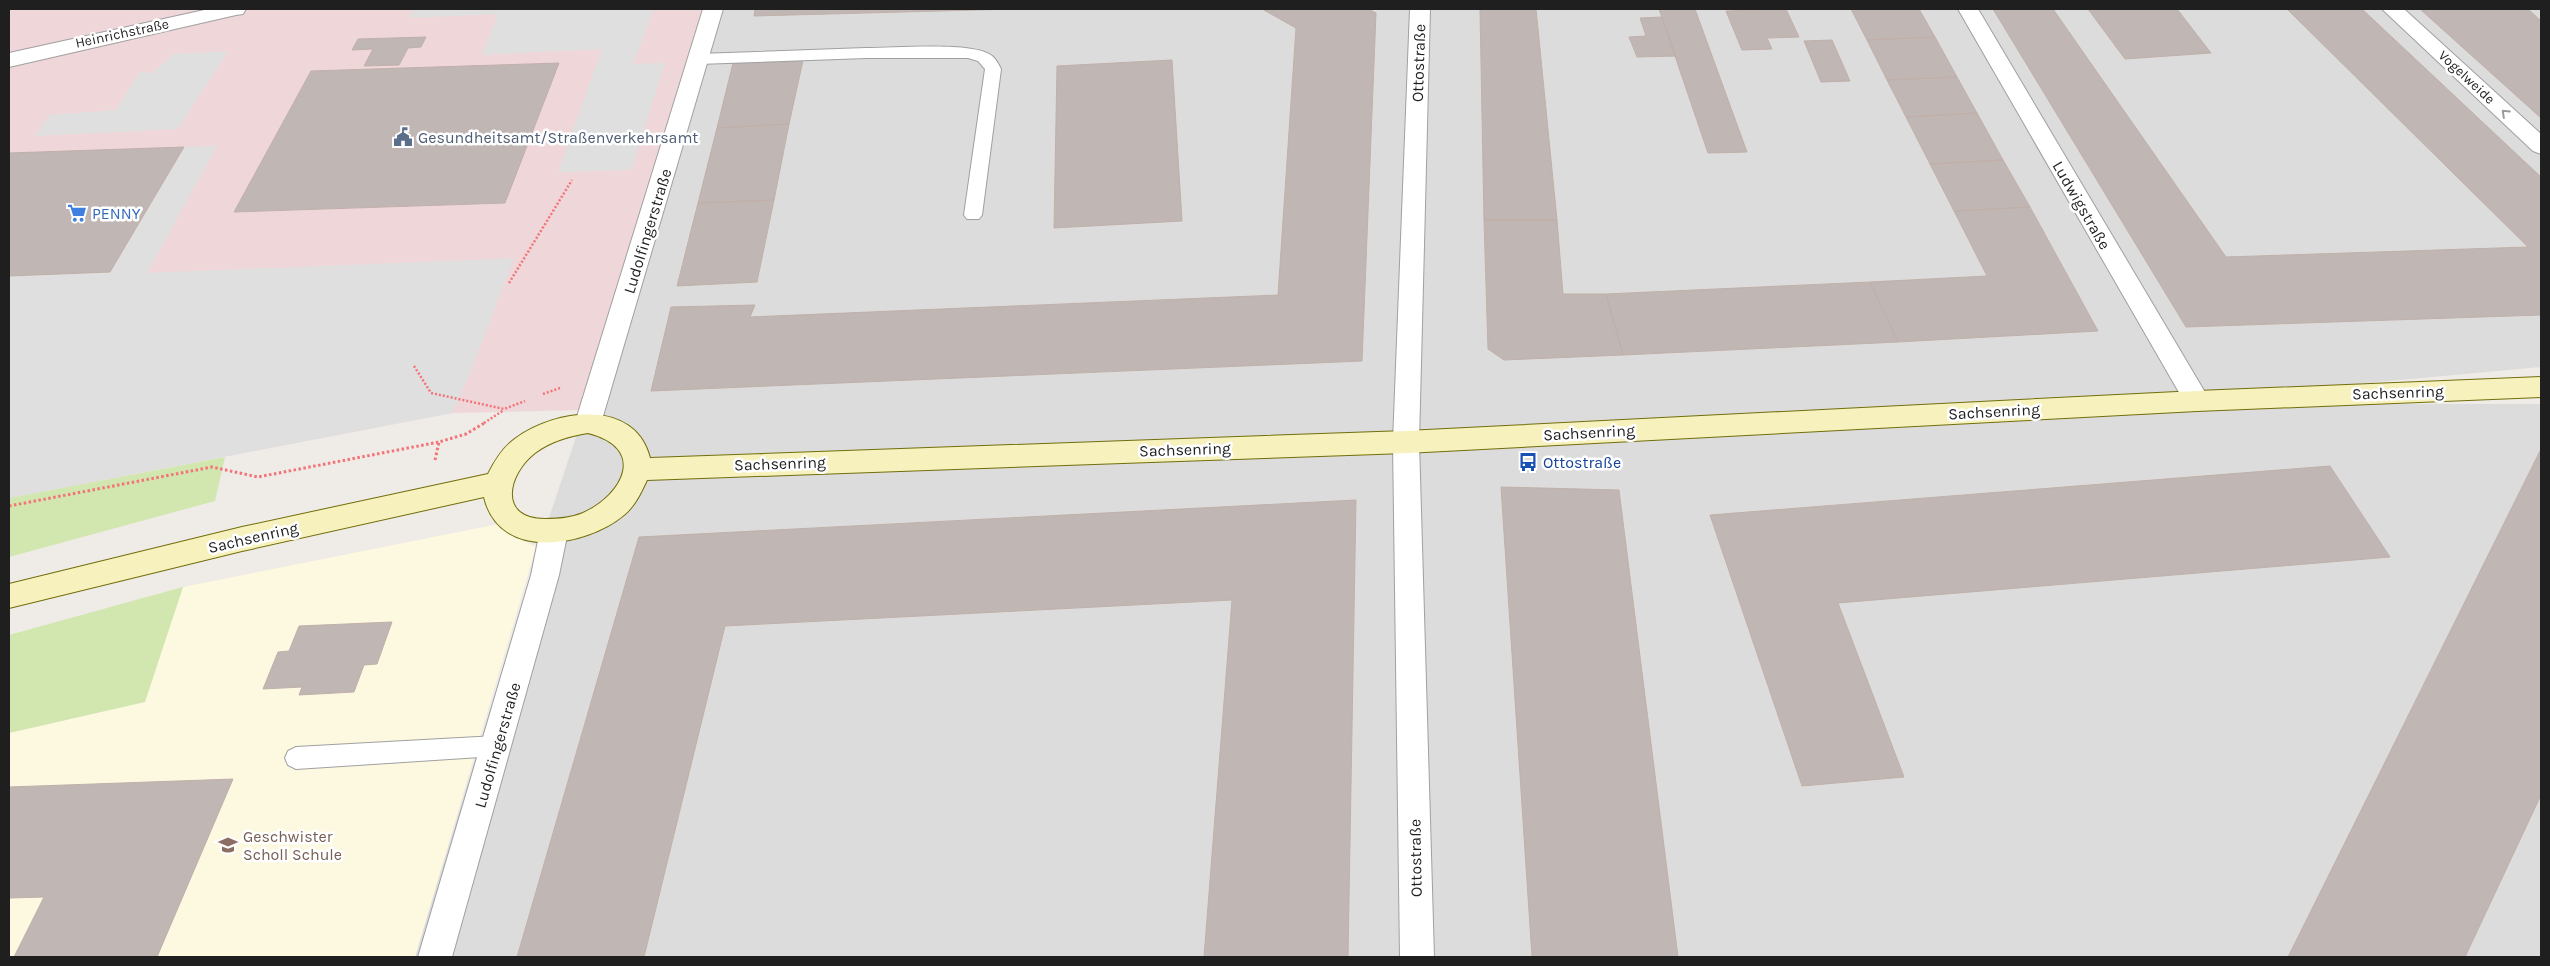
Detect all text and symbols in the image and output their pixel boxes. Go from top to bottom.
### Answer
street label: Heinrichstraße [74,15,170,52]
street label: Ottostraße [1408,24,1429,102]
street label: Vogelweide [2435,47,2498,108]
one-way arrow [2502,110,2511,119]
public building icon: Gesundheitsamt/Straßenverkehrsamt [392,126,414,148]
place label: Gesundheitsamt/Straßenverkehrsamt [418,128,698,147]
street label: Ludwigstraße [2049,158,2115,253]
street label: Ludolfingerstraße [619,166,676,296]
supermarket icon: PENNY [66,202,88,224]
place label: PENNY [92,204,141,223]
street label: Sachsenring [2352,381,2444,404]
street label: Sachsenring [1948,400,2040,423]
street label: Sachsenring [1543,421,1635,444]
street label: Sachsenring [1139,438,1231,461]
bus stop icon: Ottostraße [1517,451,1539,473]
street label: Sachsenring [734,452,826,475]
place label: Ottostraße [1543,453,1621,472]
street label: Sachsenring [206,518,300,557]
street label: Ludolfingerstraße [470,680,525,810]
street label: Ottostraße [1405,819,1426,897]
place label: Geschwister Scholl Schule [243,827,342,864]
school or university icon: Geschwister Scholl Schule [217,834,239,856]

